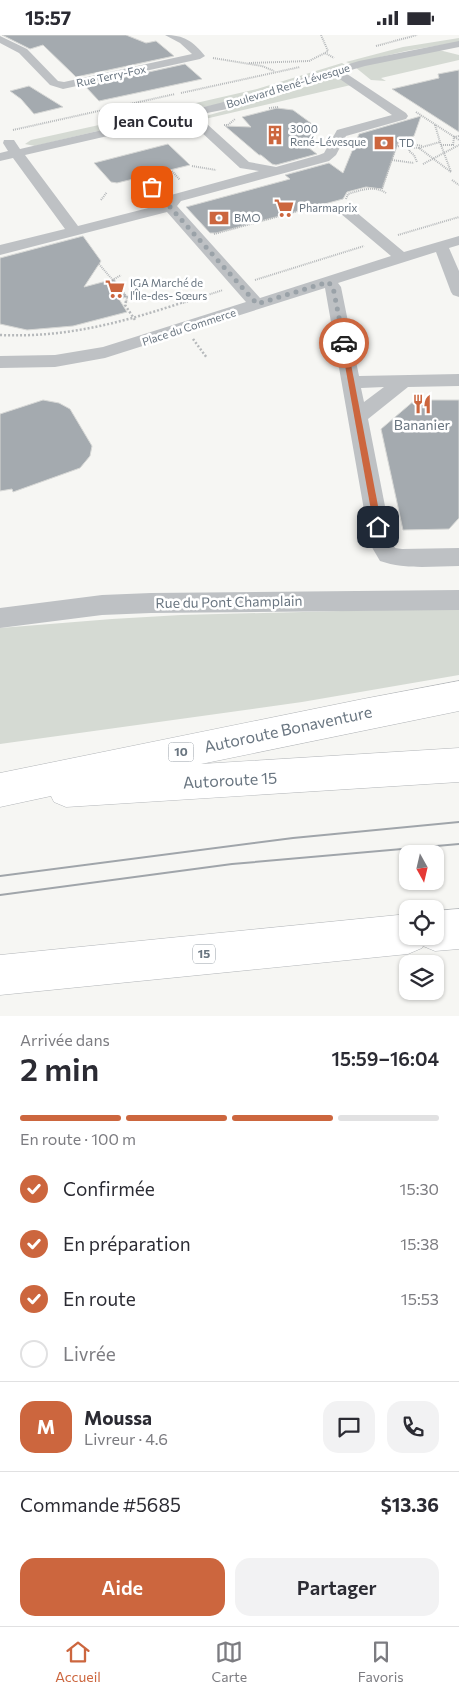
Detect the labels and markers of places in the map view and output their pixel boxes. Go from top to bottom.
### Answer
callout: Jean Coutu [97,102,207,137]
place label: 3000 René-Lévesque [290,122,366,148]
building icon: 3000 René-Lévesque [264,124,286,146]
bank icon: TD [373,132,395,154]
place label: TD [399,136,414,149]
pin [131,166,173,208]
supermarket icon: Pharmaprix [273,197,295,219]
place label: Pharmaprix [299,201,357,214]
bank icon: BMO [208,207,230,229]
place label: BMO [234,211,260,224]
place label: IGA Marché de l'Île-des- Sœurs [130,276,207,302]
supermarket icon: IGA Marché de l'Île-des- Sœurs [104,278,126,300]
restaurant icon: Bananier [411,393,433,415]
place label: Bananier [394,416,451,433]
pin [357,506,399,548]

